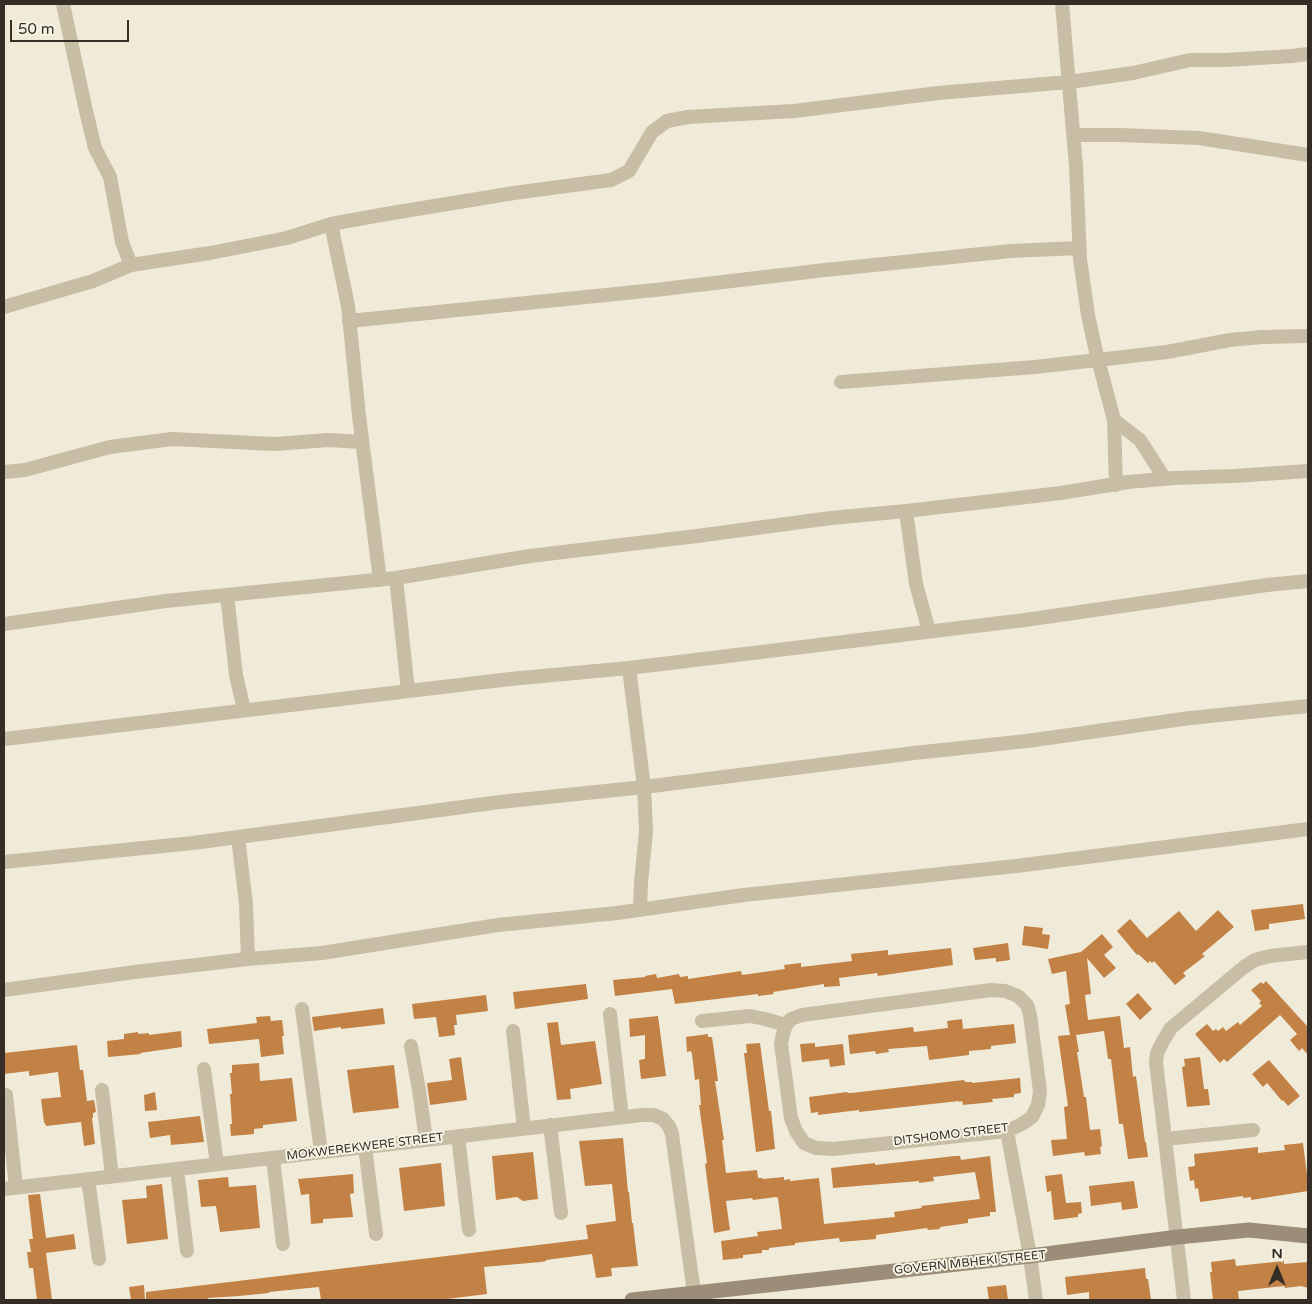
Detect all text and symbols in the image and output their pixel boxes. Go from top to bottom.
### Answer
scale bar [12,10,131,42]
text: 50 m [18,20,55,38]
street label: DITSHOMO STREET [893,1121,1009,1149]
street label: MOKWEREKWERE STREET [286,1130,444,1164]
north arrow [1252,1244,1302,1294]
text: N [1271,1245,1283,1262]
street label: GOVERN MBHEKI STREET [893,1248,1047,1278]

